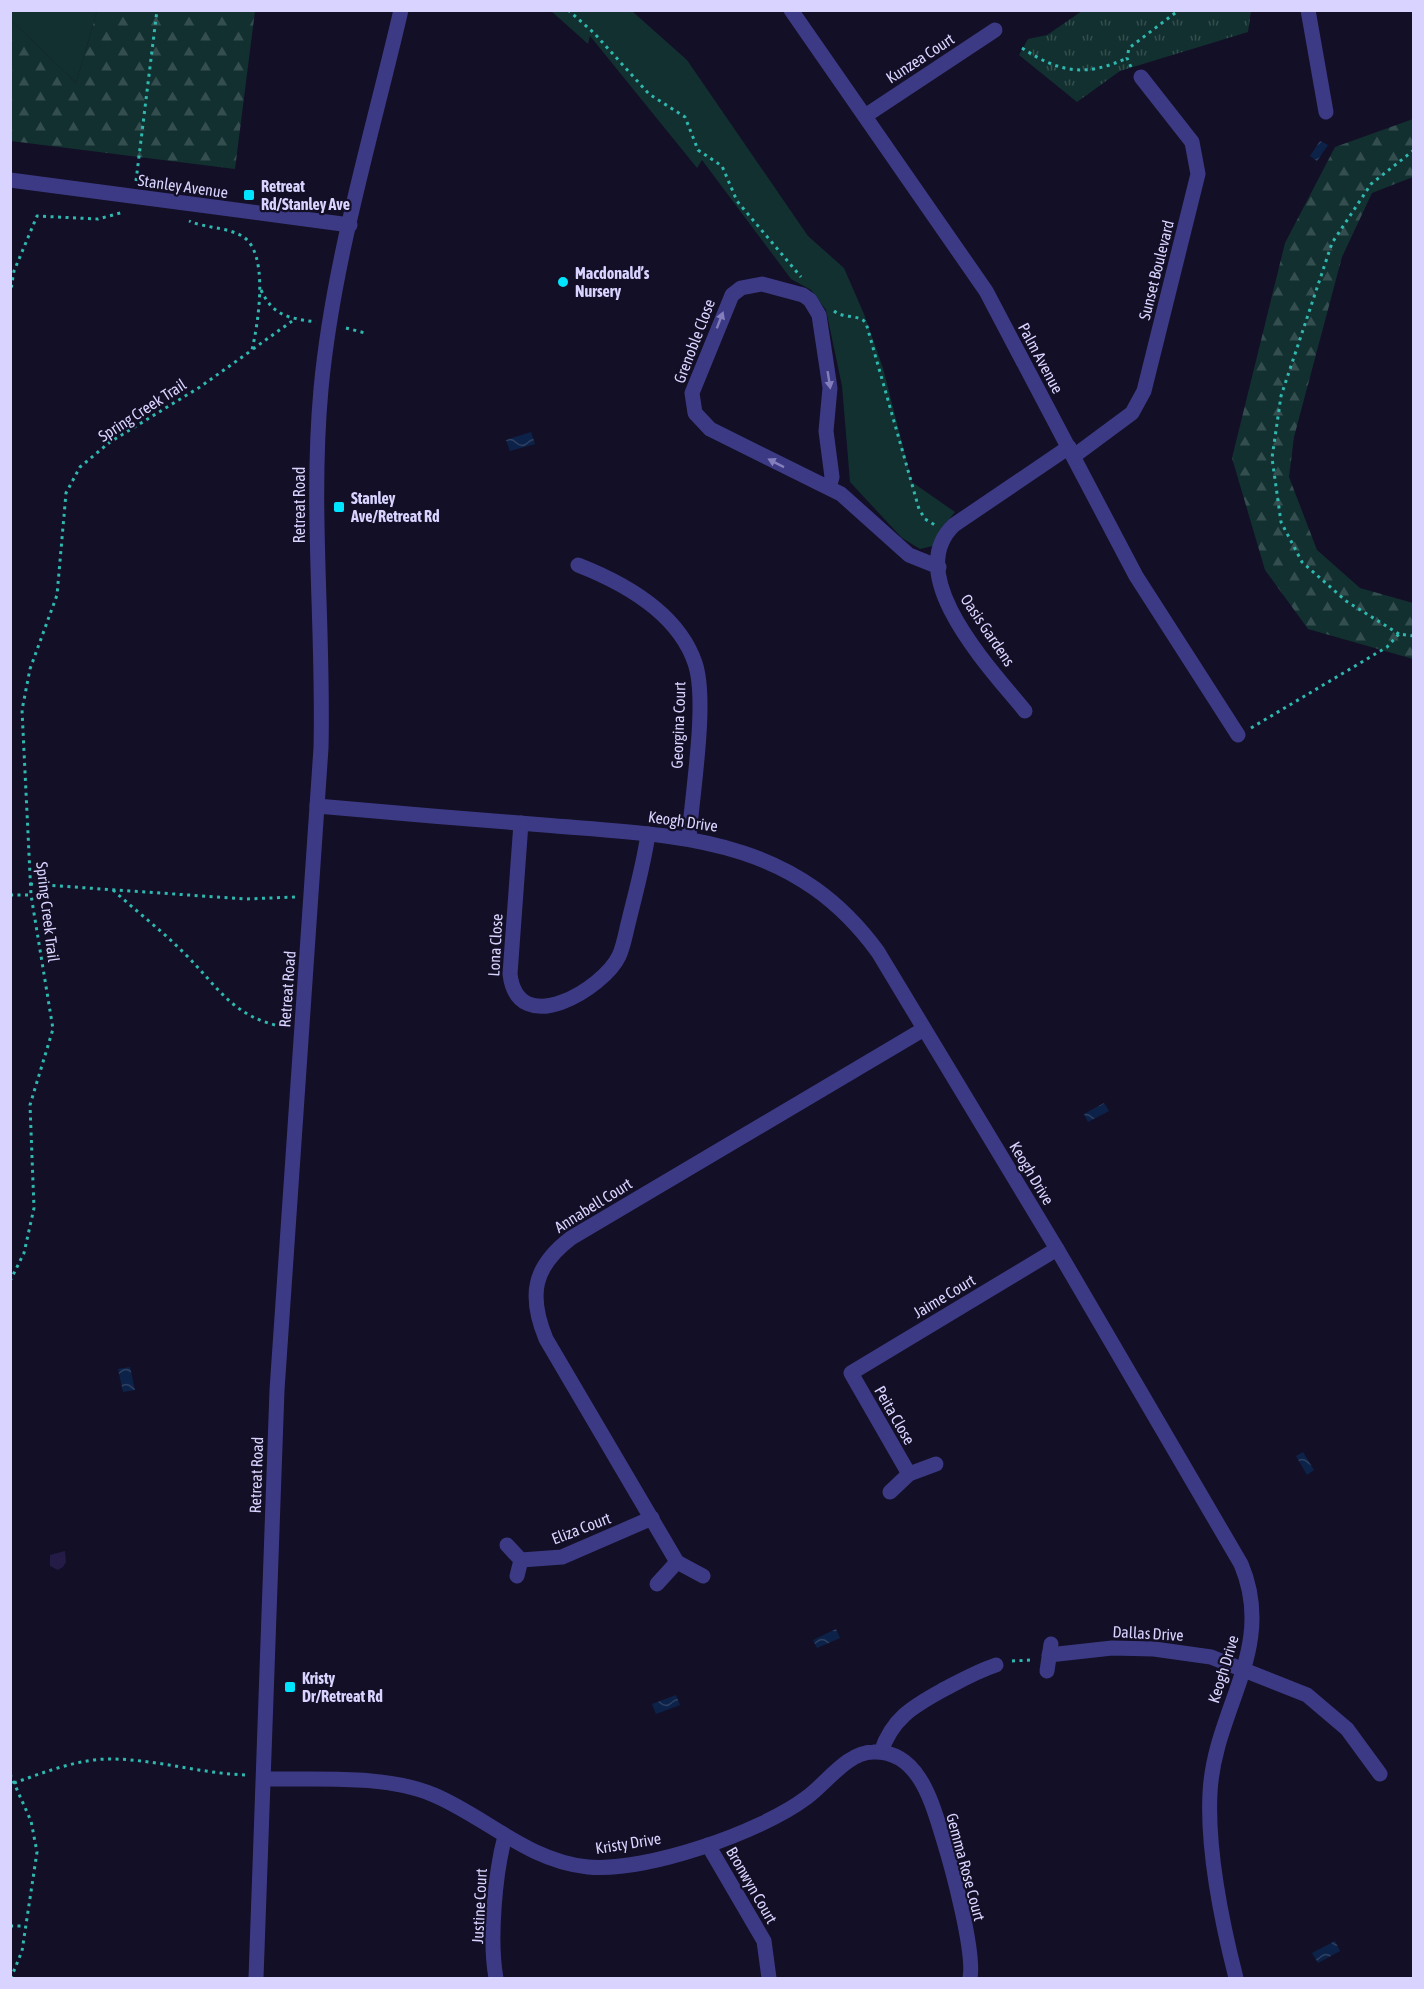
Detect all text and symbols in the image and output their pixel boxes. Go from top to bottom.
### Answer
street label: Kunzea Court [883,29,958,87]
street label: Stanley Avenue [137,171,229,202]
place label: Retreat Rd/Stanley Ave [261,177,350,213]
marker: Retreat Rd/Stanley Ave [242,188,256,202]
street label: Sunset Boulevard [1135,218,1177,322]
place label: Macdonald’s Nursery [575,264,650,300]
marker: Macdonald’s Nursery [556,275,570,289]
street label: Grenoble Close [670,296,718,386]
one-way arrow [716,311,726,329]
street label: Palm Avenue [1015,320,1067,396]
one-way arrow [824,370,833,389]
street label: Spring Creek Trail [95,375,190,446]
one-way arrow [767,458,785,468]
street label: Retreat Road [290,467,308,543]
place label: Stanley Ave/Retreat Rd [350,489,440,525]
marker: Stanley Ave/Retreat Rd [332,500,346,514]
street label: Oasis Gardens [957,591,1019,670]
street label: Georgina Court [667,681,690,769]
street label: Keogh Drive [647,807,719,836]
street label: Spring Creek Trail [32,861,63,964]
street label: Lona Close [484,913,506,977]
street label: Retreat Road [275,950,299,1028]
street label: Keogh Drive [1005,1138,1058,1208]
street label: Annabell Court [551,1174,635,1236]
street label: Jaime Court [910,1270,978,1321]
street label: Peita Close [871,1383,919,1447]
street label: Retreat Road [246,1436,266,1514]
street label: Eliza Court [549,1508,613,1547]
street label: Dallas Drive [1112,1622,1184,1644]
street label: Keogh Drive [1204,1633,1243,1705]
place label: Kristy Dr/Retreat Rd [302,1669,383,1705]
marker: Kristy Dr/Retreat Rd [283,1680,297,1694]
street label: Gemma Rose Court [943,1811,989,1923]
street label: Kristy Drive [594,1829,662,1858]
street label: Bronwyn Court [722,1844,781,1927]
street label: Justine Court [468,1867,490,1944]

